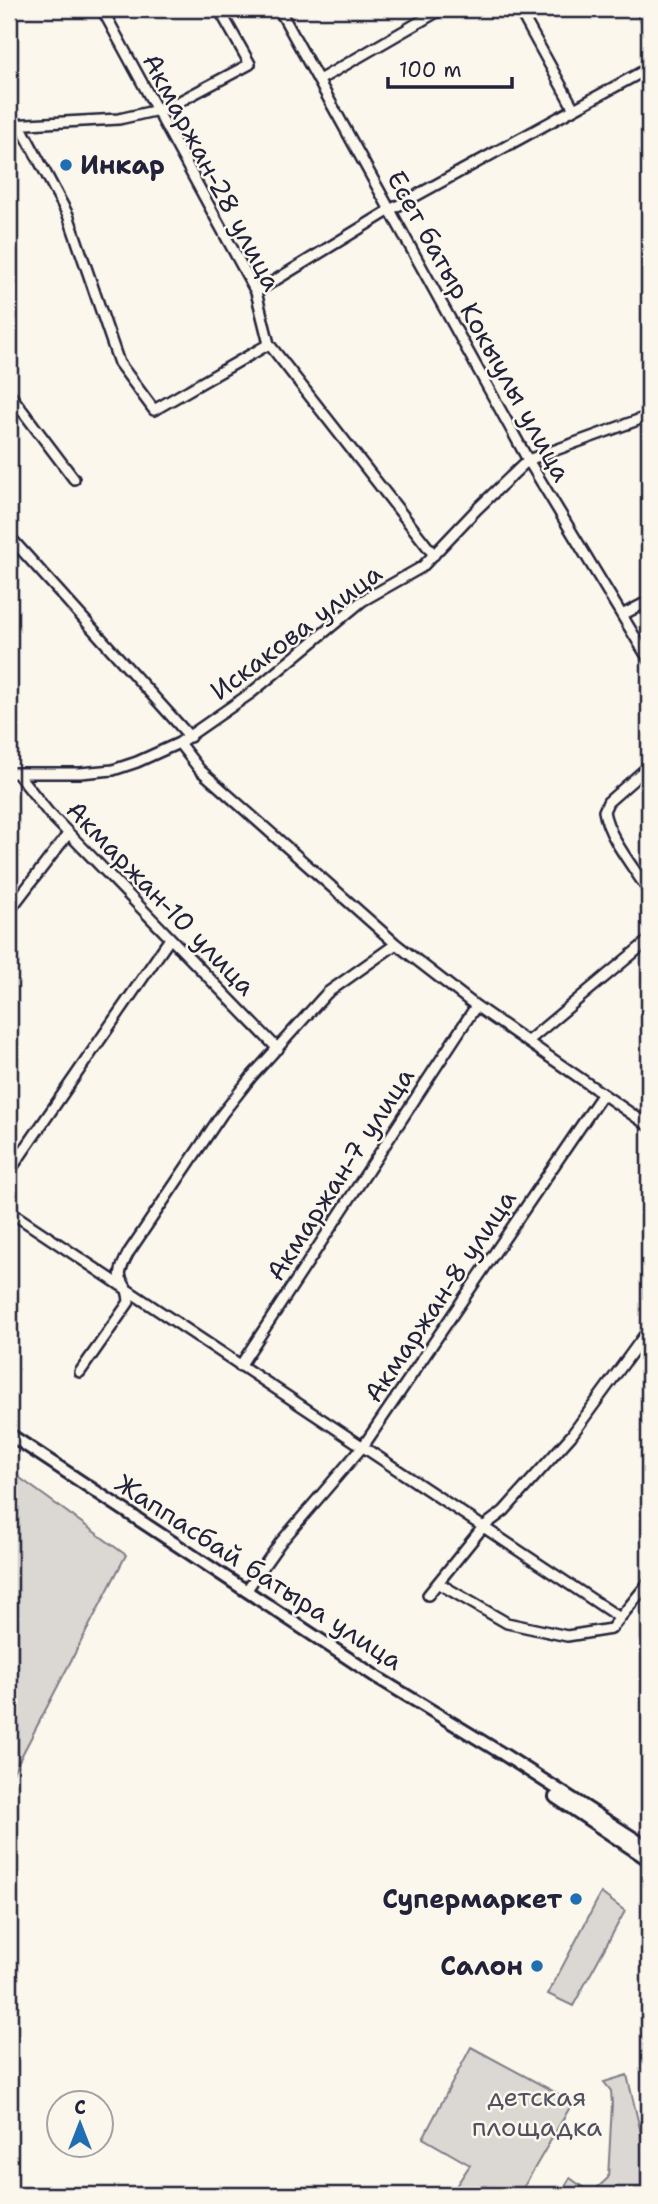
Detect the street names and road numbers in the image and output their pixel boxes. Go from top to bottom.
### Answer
street label: Акмаржан-28 улица [135,47,290,297]
street label: Есет батыр Кокыулы улица [379,164,580,488]
street label: Искакова улица [203,555,389,708]
street label: Акмаржан-10 улица [59,793,264,1003]
street label: Акмаржан-7 улица [257,1060,422,1287]
street label: Акмаржан-8 улица [355,1183,524,1409]
street label: Жаппасбай батыра улица [109,1465,410,1678]

